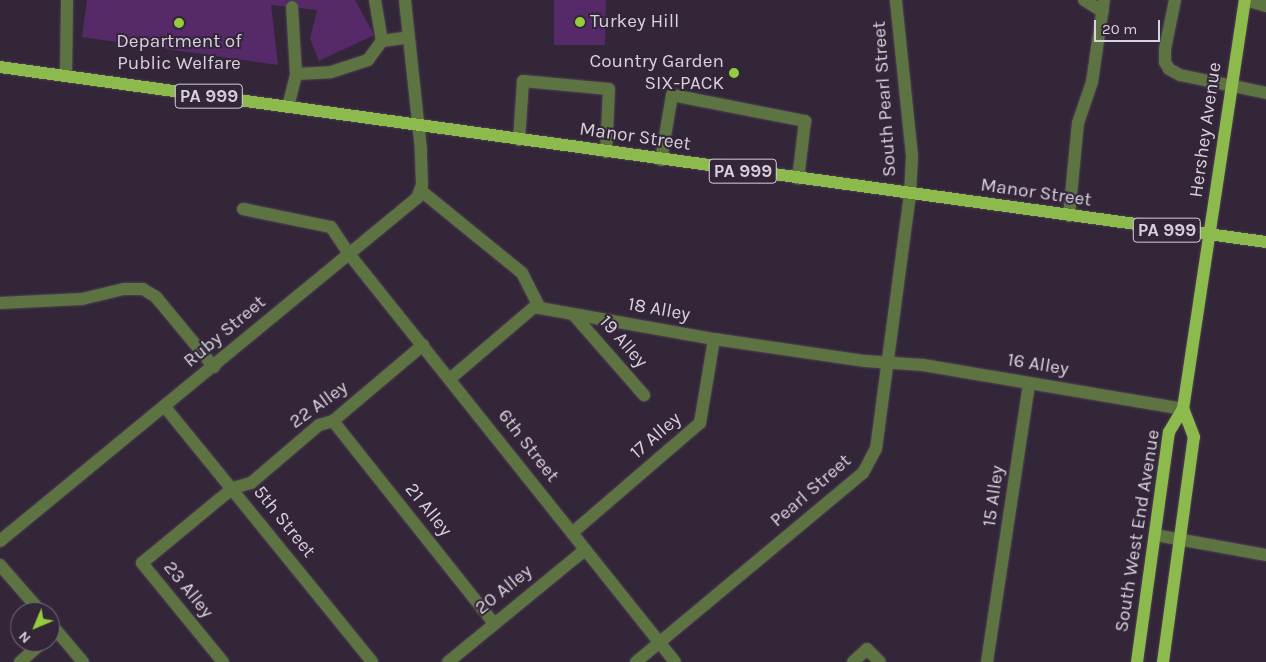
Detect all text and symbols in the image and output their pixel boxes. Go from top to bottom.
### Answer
scale bar [1096,10,1162,42]
place label: Turkey Hill [590,11,679,33]
marker: Turkey Hill [574,16,586,28]
marker: Department of Public Welfare [173,17,185,29]
street label: South Pearl Street [868,20,902,178]
text: 20 m [1102,20,1137,38]
place label: Department of Public Welfare [116,31,242,75]
place label: Country Garden SIX-PACK [590,51,724,95]
street label: Hershey Avenue [1185,61,1227,199]
marker: Country Garden SIX-PACK [728,67,740,79]
road number: PA 999 [174,80,244,112]
street label: Manor Street [578,118,692,156]
road number: PA 999 [708,156,778,187]
street label: Manor Street [979,174,1093,212]
road number: PA 999 [1132,214,1202,246]
street label: Ruby Street [179,291,271,373]
street label: 18 Alley [626,293,692,327]
street label: 19 Alley [594,311,652,373]
street label: 16 Alley [1006,349,1070,381]
street label: 22 Alley [285,376,353,434]
street label: 6th Street [492,405,564,487]
street label: 17 Alley [626,408,686,464]
street label: South West End Avenue [1111,428,1165,634]
street label: Pearl Street [766,450,856,532]
street label: 15 Alley [978,464,1010,528]
street label: 21 Alley [400,479,456,541]
street label: 5th Street [248,481,320,563]
street label: 23 Alley [158,557,218,623]
street label: 20 Alley [471,560,537,620]
north arrow [10,602,60,652]
text: N [15,628,34,647]

